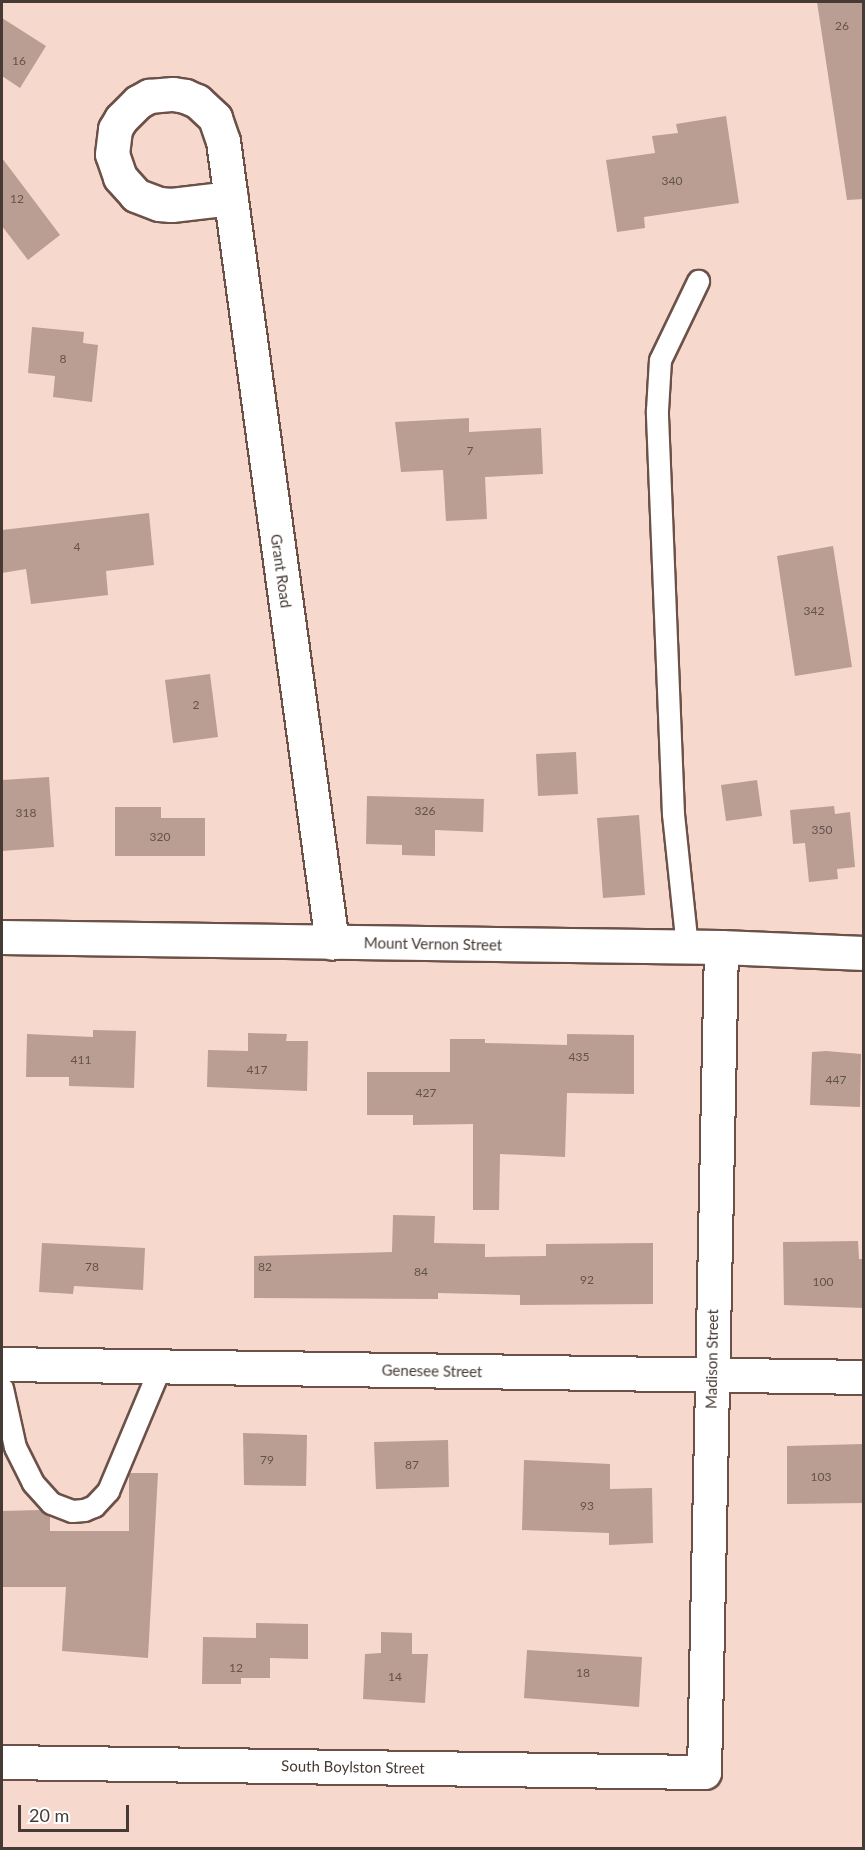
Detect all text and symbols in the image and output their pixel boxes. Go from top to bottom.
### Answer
house number: 26 [835,19,849,33]
house number: 16 [12,54,26,68]
house number: 340 [662,174,682,188]
house number: 12 [10,192,24,206]
house number: 8 [60,352,66,366]
house number: 7 [467,444,473,458]
street label: Grant Road [267,533,295,609]
house number: 4 [74,540,80,554]
house number: 342 [804,604,824,618]
house number: 2 [193,698,199,712]
house number: 326 [415,804,435,818]
house number: 318 [16,806,36,820]
house number: 350 [812,823,832,837]
house number: 320 [150,830,170,844]
street label: Mount Vernon Street [363,934,503,954]
house number: 435 [569,1050,589,1064]
house number: 411 [71,1053,91,1067]
house number: 417 [247,1063,267,1077]
house number: 447 [826,1073,846,1087]
house number: 427 [416,1086,436,1100]
house number: 78 [85,1260,99,1274]
house number: 82 [258,1260,272,1274]
house number: 84 [414,1265,428,1279]
house number: 92 [580,1273,594,1287]
house number: 100 [813,1275,833,1289]
street label: Madison Street [702,1309,722,1409]
street label: Genesee Street [381,1361,483,1381]
house number: 79 [260,1453,274,1467]
house number: 87 [405,1458,419,1472]
house number: 103 [811,1470,831,1484]
house number: 93 [580,1499,594,1513]
house number: 12 [229,1661,243,1675]
house number: 18 [576,1666,590,1680]
house number: 14 [388,1670,402,1684]
street label: South Boylston Street [281,1757,425,1777]
scale bar [21,1793,132,1831]
text: 20 m [29,1804,69,1826]

